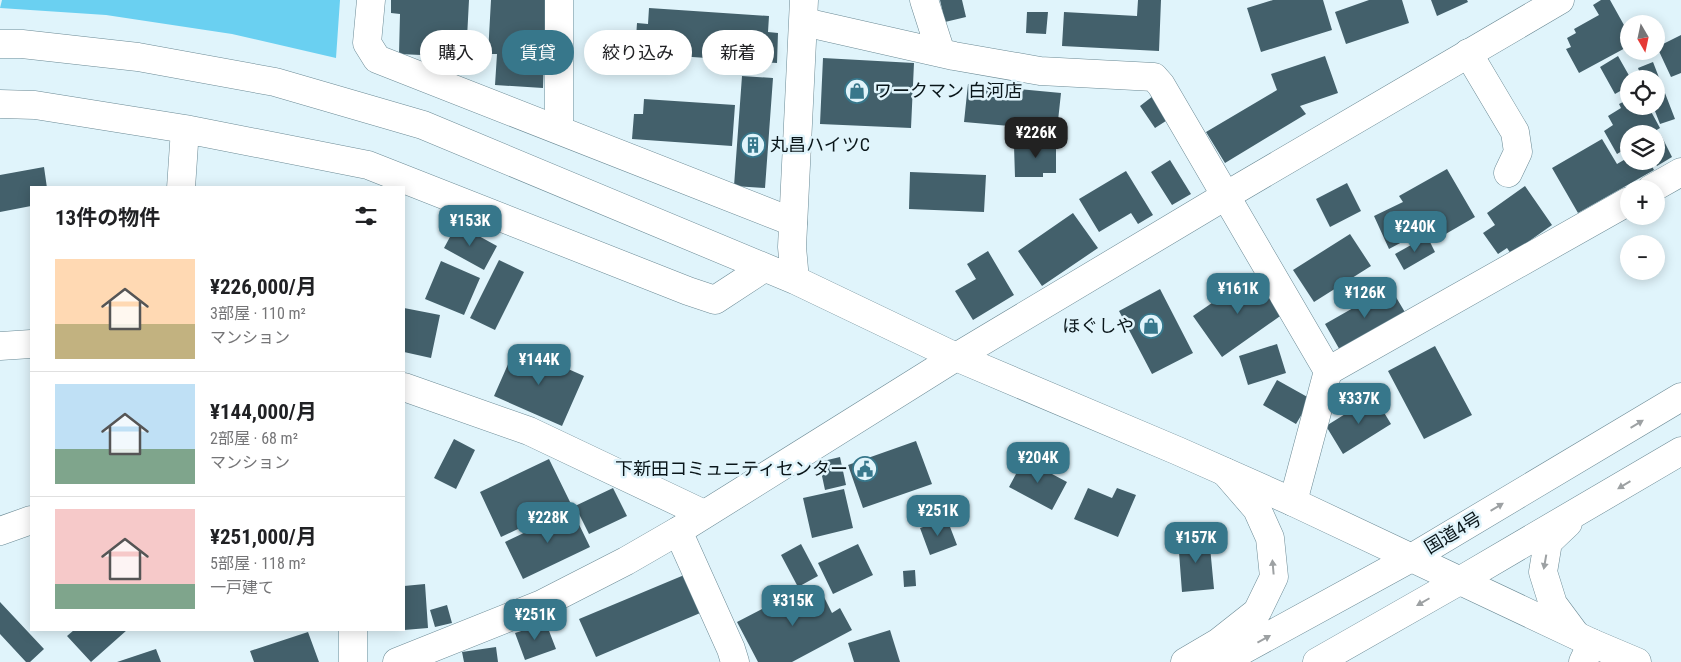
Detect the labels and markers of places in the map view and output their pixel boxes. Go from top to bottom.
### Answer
shop icon: ワークマン 白河店 [844,78,870,104]
place label: ワークマン 白河店 [874,80,1022,101]
pin: ¥226K [1001,116,1071,159]
building icon: 丸昌ハイツC [740,132,766,158]
place label: 丸昌ハイツC [770,134,870,155]
pin: ¥153K [435,204,505,247]
pin: ¥240K [1380,210,1450,253]
pin: ¥161K [1203,272,1273,315]
pin: ¥126K [1330,276,1400,319]
shop icon: ほぐしや [1138,313,1164,339]
place label: ほぐしや [1062,315,1134,336]
pin: ¥144K [504,344,574,386]
pin: ¥337K [1324,382,1394,425]
pin: ¥204K [1003,442,1073,484]
public building icon: 下新田コミュニティセンター [852,456,878,482]
place label: 下新田コミュニティセンター [615,458,848,479]
pin: ¥251K [903,494,973,537]
pin: ¥228K [513,502,583,544]
pin: ¥157K [1161,522,1231,564]
pin: ¥315K [758,584,828,627]
pin: ¥251K [500,598,570,641]

